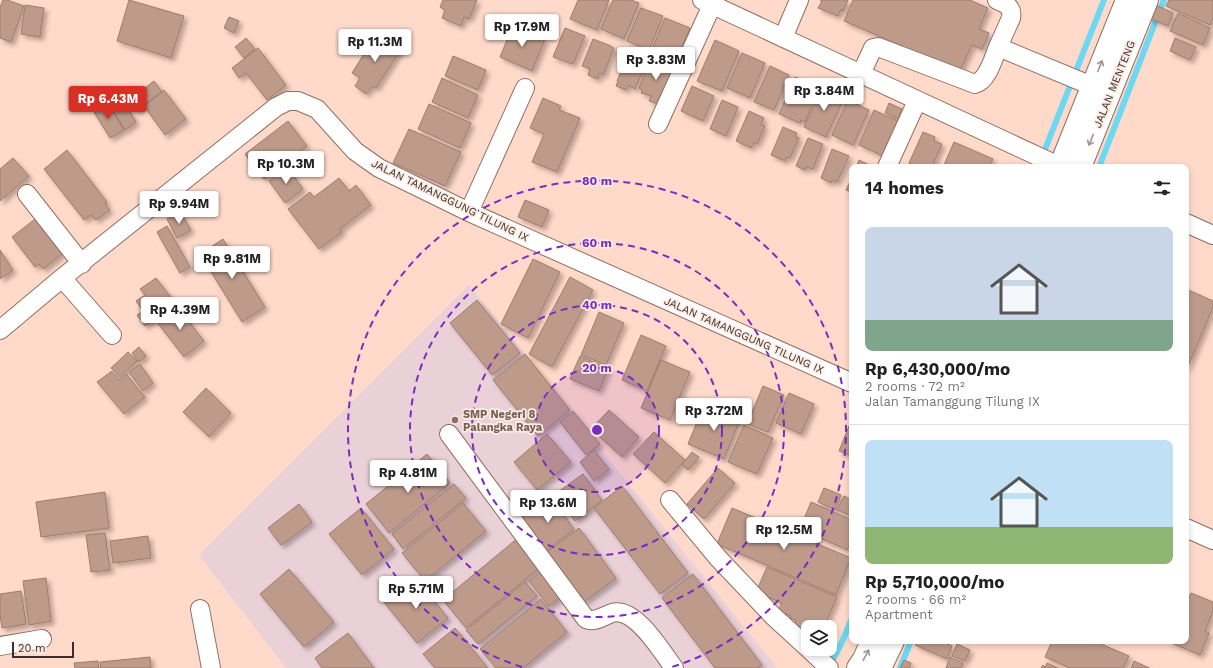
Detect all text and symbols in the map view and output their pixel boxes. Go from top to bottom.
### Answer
pin: Rp 17.9M [481,14,563,48]
text: Rp 17.9M [494,19,550,34]
pin: Rp 11.3M [334,29,416,63]
text: Rp 11.3M [347,34,403,49]
street label: JALAN MENTENG [1091,39,1138,130]
pin: Rp 3.83M [615,47,697,81]
text: Rp 3.83M [626,52,686,67]
one-way arrow [1097,60,1104,72]
pin: Rp 3.84M [783,78,865,112]
text: Rp 3.84M [794,83,854,98]
pin: Rp 6.43M [67,86,149,120]
text: Rp 6.43M [78,91,138,106]
one-way arrow [1086,134,1094,146]
pin: Rp 10.3M [245,151,327,185]
text: Rp 10.3M [257,156,315,171]
street label: JALAN TAMANGGUNG TILUNG IX [369,157,531,244]
text: 80 m [582,174,612,188]
icon: filters [1151,177,1173,199]
text: 14 homes [865,178,944,198]
pin: Rp 9.94M [138,191,220,225]
text: Rp 9.94M [149,196,209,211]
text: 60 m [582,236,612,250]
pin: Rp 9.81M [191,246,273,280]
text: Rp 9.81M [203,251,261,266]
icon: home [983,253,1055,325]
street label: JALAN TAMANGGUNG TILUNG IX [662,294,826,377]
pin: Rp 4.39M [139,297,221,331]
text: 40 m [582,298,612,312]
text: Rp 4.39M [150,302,210,317]
text: Rp 6,430,000/mo [865,359,1010,379]
text: 20 m [582,361,612,375]
text: 2 rooms · 72 m² [865,379,965,394]
text: Jalan Tamanggung Tilung IX [865,394,1040,409]
pin: Rp 3.72M [673,398,755,432]
text: Rp 3.72M [685,403,743,418]
place label: SMP Negeri 8 Palangka Raya [463,408,543,434]
marker: SMP Negeri 8 Palangka Raya [450,415,460,425]
centre of rings [590,423,604,437]
pin: Rp 4.81M [367,460,449,494]
text: Rp 4.81M [379,465,437,480]
icon: home [983,466,1055,538]
pin: Rp 13.6M [507,490,589,524]
text: Rp 13.6M [519,495,577,510]
pin: Rp 12.5M [743,517,825,551]
text: Rp 12.5M [755,522,813,537]
text: Rp 5,710,000/mo [865,572,1004,592]
pin: Rp 5.71M [375,576,457,610]
text: Rp 5.71M [388,581,444,596]
text: 2 rooms · 66 m² [865,592,966,607]
text: Apartment [865,607,933,622]
map controls [801,620,837,656]
button: layers [801,620,837,656]
scale bar [12,640,74,659]
text: 20 m [18,642,46,655]
one-way arrow [862,649,870,661]

